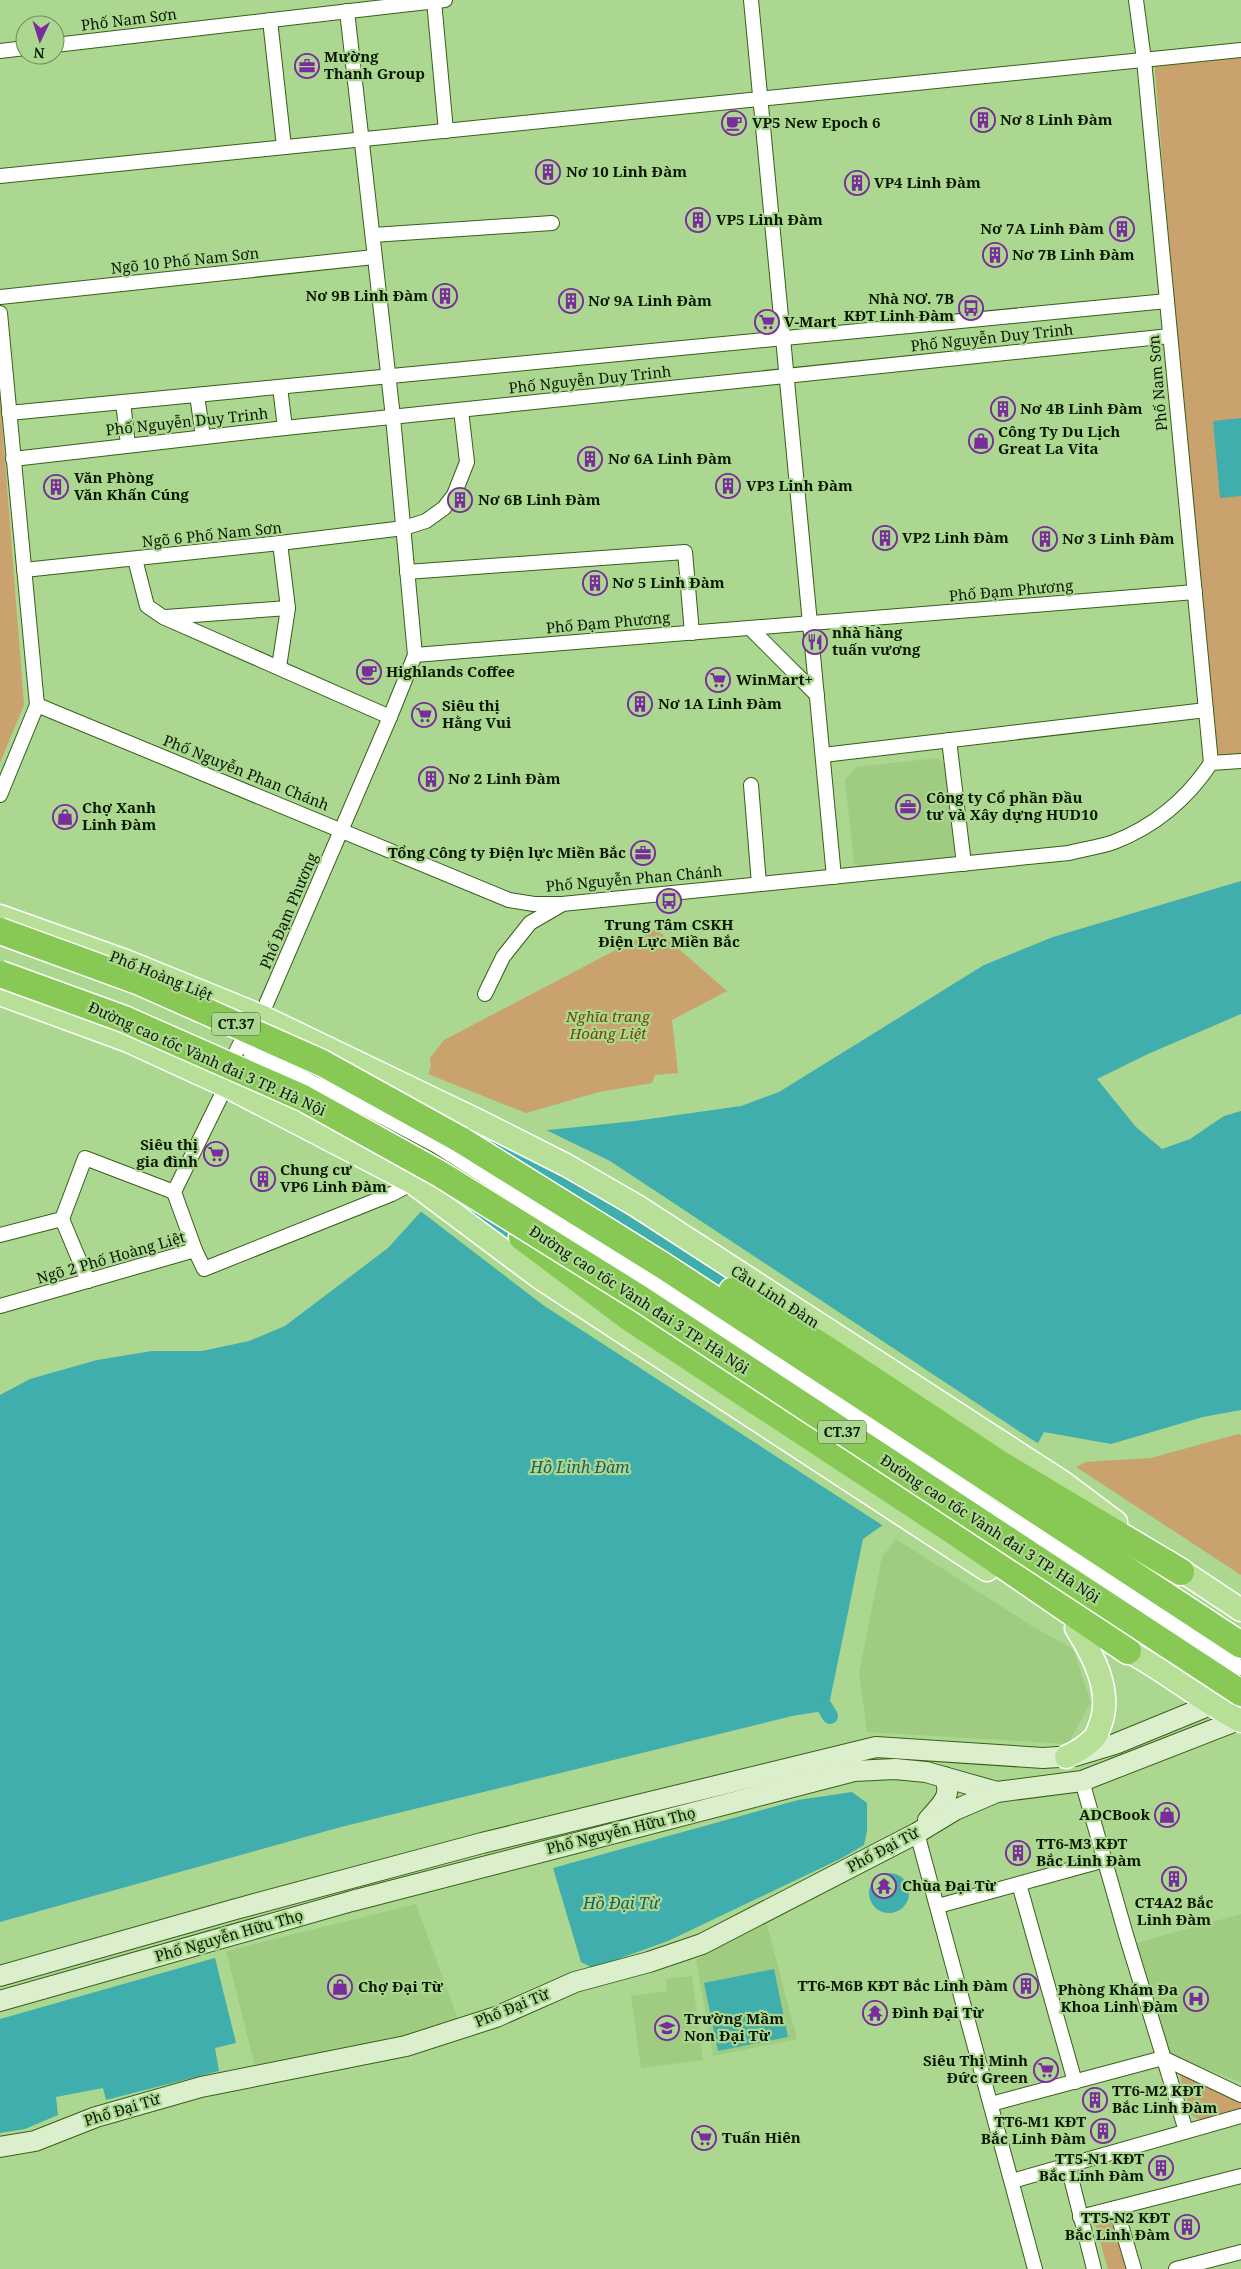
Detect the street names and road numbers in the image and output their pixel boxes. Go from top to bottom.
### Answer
street label: Phố Nam Sơn [80,3,178,35]
street label: Ngõ 10 Phố Nam Sơn [110,242,260,278]
street label: Phố Nguyễn Duy Trinh [910,318,1075,355]
street label: Phố Nam Sơn [1143,334,1171,432]
street label: Phố Nguyễn Duy Trinh [508,360,673,397]
street label: Phố Nguyễn Duy Trinh [105,402,270,439]
street label: Ngõ 6 Phố Nam Sơn [141,517,283,551]
street label: Phố Đạm Phương [948,575,1074,605]
street label: Phố Đạm Phương [545,607,671,637]
street label: Phố Nguyễn Phan Chánh [160,730,333,815]
street label: Phố Đạm Phương [255,849,322,972]
street label: Phố Nguyễn Phan Chánh [545,860,724,896]
street label: Phố Hoàng Liệt [107,945,216,1005]
street label: Đường cao tốc Vành đai 3 TP. Hà Nội [85,996,330,1120]
road number: CT.37 [212,1012,260,1036]
street label: Đường cao tốc Vành đai 3 TP. Hà Nội [526,1220,753,1378]
street label: Ngõ 2 Phố Hoàng Liệt [34,1226,187,1288]
street label: Cầu Linh Đàm [727,1260,824,1332]
road number: CT.37 [818,1420,866,1444]
street label: Đường cao tốc Vành đai 3 TP. Hà Nội [877,1449,1104,1607]
street label: Phố Nguyễn Hữu Thọ [544,1802,697,1858]
street label: Phố Đại Từ [843,1821,923,1876]
street label: Phố Nguyễn Hữu Thọ [152,1904,305,1966]
street label: Phố Đại Từ [471,1983,553,2031]
street label: Phố Đại Từ [81,2088,163,2130]

